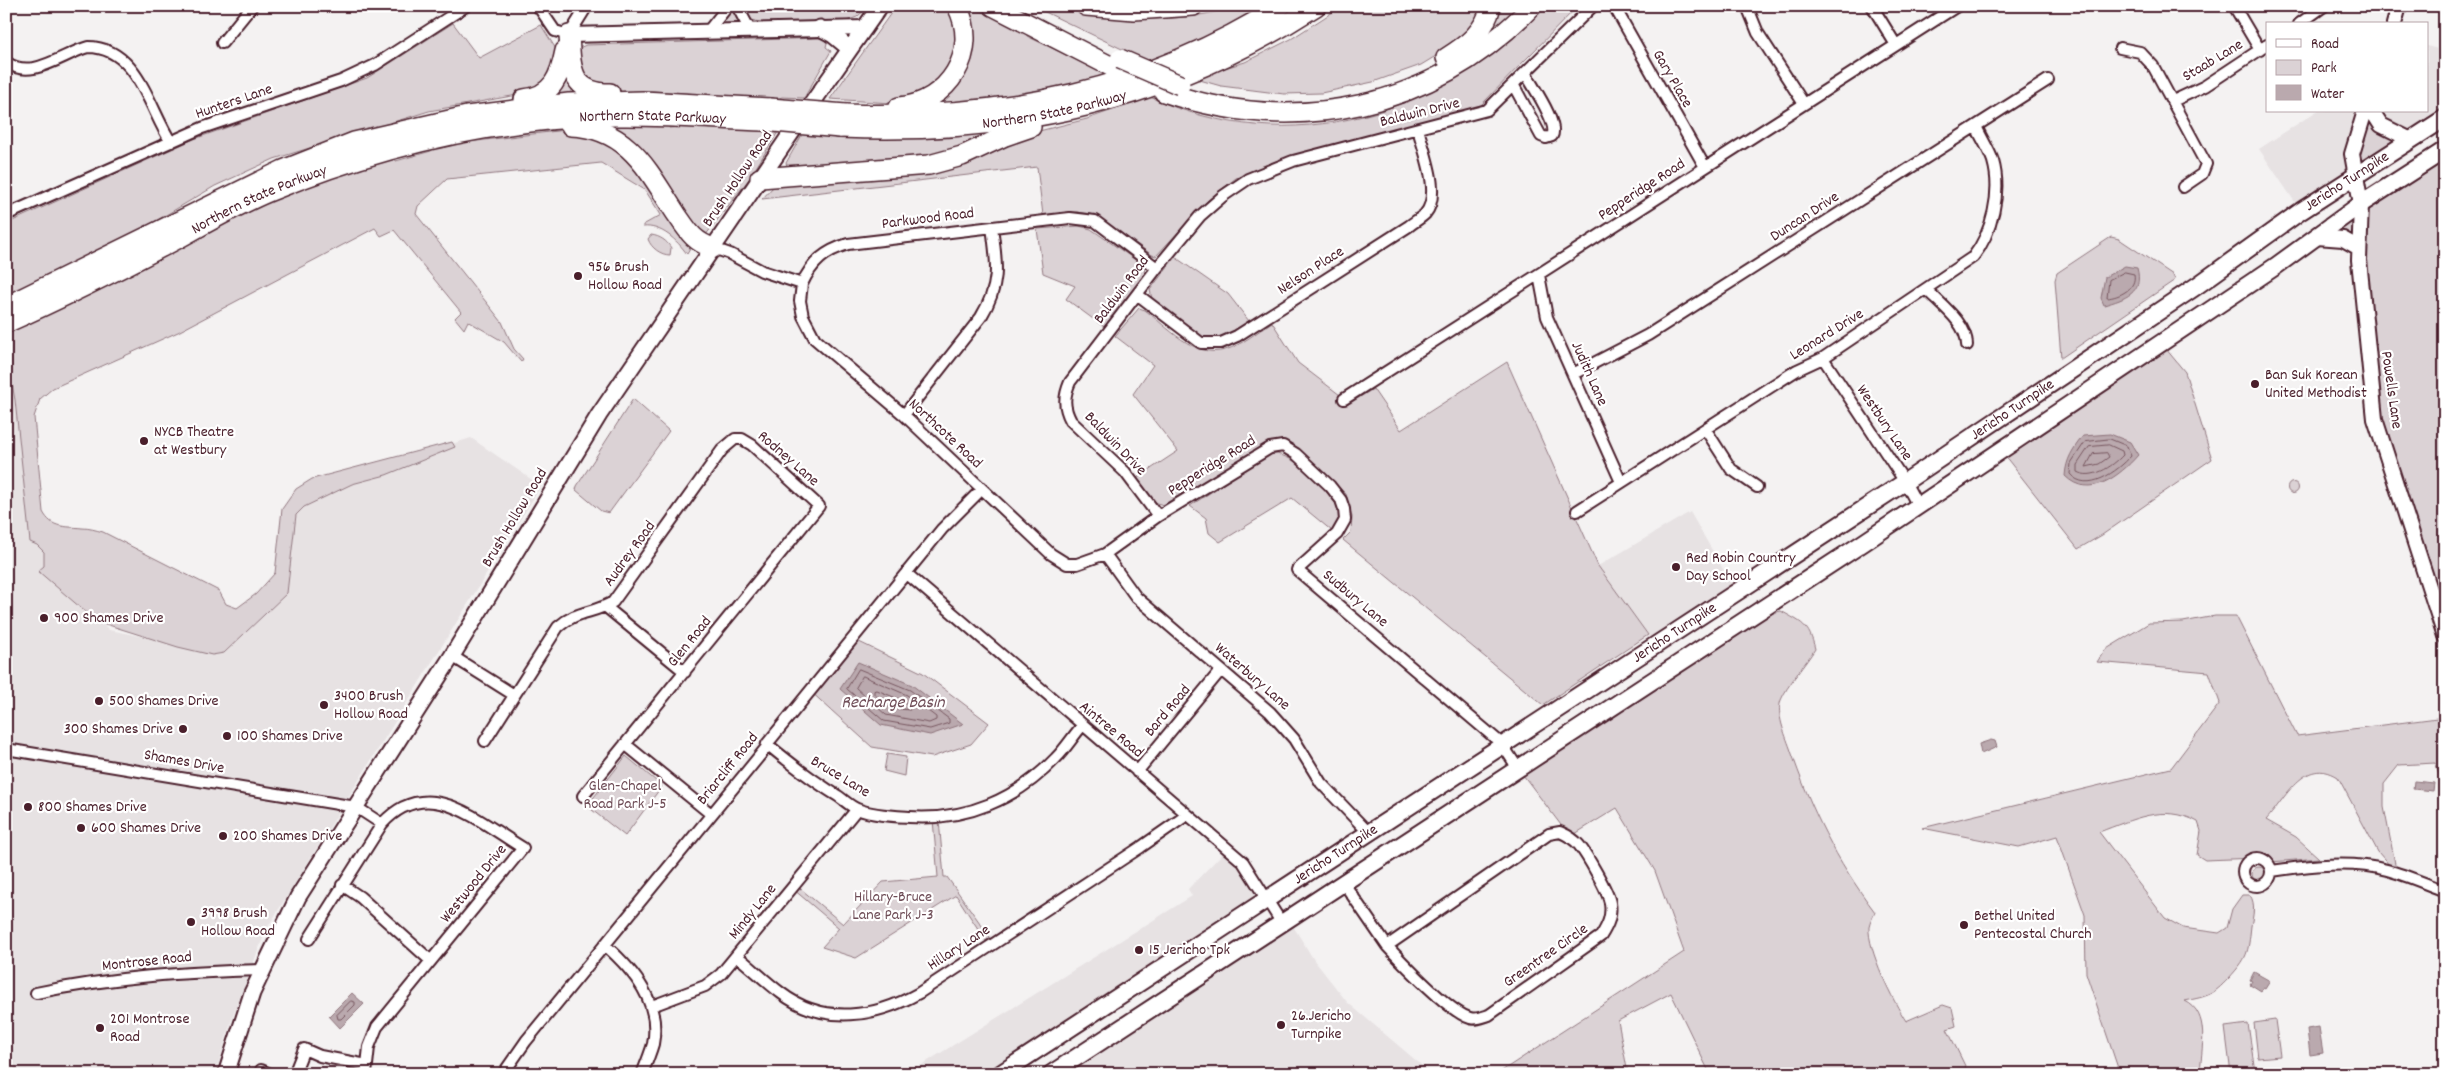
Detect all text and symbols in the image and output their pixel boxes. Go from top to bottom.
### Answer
legend [2266,22,2428,112]
street label: Staab Lane [2178,34,2248,88]
text: Road [2311,34,2339,56]
street label: Gary Place [1646,46,1698,112]
text: Park [2311,58,2337,80]
street label: Hunters Lane [192,78,276,126]
street label: Northern State Parkway [981,84,1130,136]
text: Water [2311,84,2345,106]
street label: Baldwin Drive [1378,92,1462,134]
street label: Northern State Parkway [579,104,727,131]
street label: Brush Hollow Road [697,126,779,232]
street label: Jericho Turnpike [2300,145,2394,217]
street label: Pepperidge Road [1594,153,1690,227]
street label: Northern State Parkway [187,159,331,240]
street label: Duncan Drive [1766,186,1844,248]
street label: Parkwood Road [880,202,976,236]
street label: Nelson Place [1273,241,1349,301]
street label: Baldwin Road [1089,251,1155,329]
place label: 956 Brush Hollow Road [588,256,662,297]
marker: 956 Brush Hollow Road [572,270,584,282]
street label: Leonard Drive [1785,303,1869,367]
street label: Judith Lane [1565,338,1613,410]
street label: Powells Lane [2374,350,2408,430]
place label: Ban Suk Korean United Methodist [2265,364,2367,405]
street label: Jericho Turnpike [1966,373,2059,446]
marker: Ban Suk Korean United Methodist [2249,378,2261,390]
street label: Westbury Lane [1850,380,1918,466]
street label: Northcote Road [903,393,987,475]
street label: Baldwin Drive [1078,407,1152,481]
place label: NYCB Theatre at Westbury [154,421,234,462]
street label: Rodney Lane [752,426,824,492]
street label: Pepperidge Road [1163,430,1261,502]
marker: NYCB Theatre at Westbury [138,435,150,447]
street label: Brush Hollow Road [476,464,554,572]
street label: Audrey Road [598,516,662,592]
place label: Red Robin Country Day School [1686,547,1796,588]
marker: Red Robin Country Day School [1670,561,1682,573]
street label: Sudbury Lane [1317,565,1393,633]
street label: Jericho Turnpike [1628,597,1721,669]
place label: 900 Shames Drive [54,607,164,630]
street label: Glen Road [662,611,718,673]
marker: 900 Shames Drive [38,612,50,624]
street label: Waterbury Lane [1209,638,1295,716]
street label: Bard Road [1139,680,1197,742]
place label: 3400 Brush Hollow Road [334,685,408,726]
place label: 500 Shames Drive [109,690,219,713]
water label: Recharge Basin [841,691,945,716]
marker: 500 Shames Drive [93,695,105,707]
street label: Aintree Road [1074,696,1148,764]
marker: 3400 Brush Hollow Road [318,699,330,711]
place label: 300 Shames Drive [64,718,173,741]
marker: 300 Shames Drive [177,723,189,735]
place label: 100 Shames Drive [237,725,343,748]
street label: Briarcliff Road [692,728,764,810]
marker: 100 Shames Drive [221,730,233,742]
street label: Shames Drive [142,744,226,780]
street label: Bruce Lane [806,750,874,804]
park label: Glen-Chapel Road Park J-5 [583,775,667,816]
place label: 800 Shames Drive [38,796,147,819]
marker: 800 Shames Drive [22,801,34,813]
place label: 600 Shames Drive [91,817,201,840]
street label: Jericho Turnpike [1289,818,1382,891]
marker: 600 Shames Drive [75,822,87,834]
place label: 200 Shames Drive [233,825,342,848]
marker: 200 Shames Drive [217,830,229,842]
street label: Westwood Drive [435,840,513,928]
street label: Mindy Lane [723,879,783,945]
park label: Hillary-Bruce Lane Park J-3 [852,886,934,927]
place label: 3998 Brush Hollow Road [201,902,275,943]
place label: Bethel United Pentecostal Church [1974,905,2092,946]
marker: 3998 Brush Hollow Road [185,916,197,928]
street label: Greentree Circle [1499,918,1593,994]
street label: Hillary Lane [923,919,995,977]
marker: Bethel United Pentecostal Church [1958,919,1970,931]
place label: 15 Jericho Tpk [1149,939,1230,962]
marker: 15 Jericho Tpk [1133,944,1145,956]
street label: Montrose Road [101,946,193,978]
place label: 26.Jericho Turnpike [1291,1005,1351,1046]
place label: 201 Montrose Road [110,1008,190,1049]
marker: 26.Jericho Turnpike [1275,1019,1287,1031]
marker: 201 Montrose Road [94,1022,106,1034]

